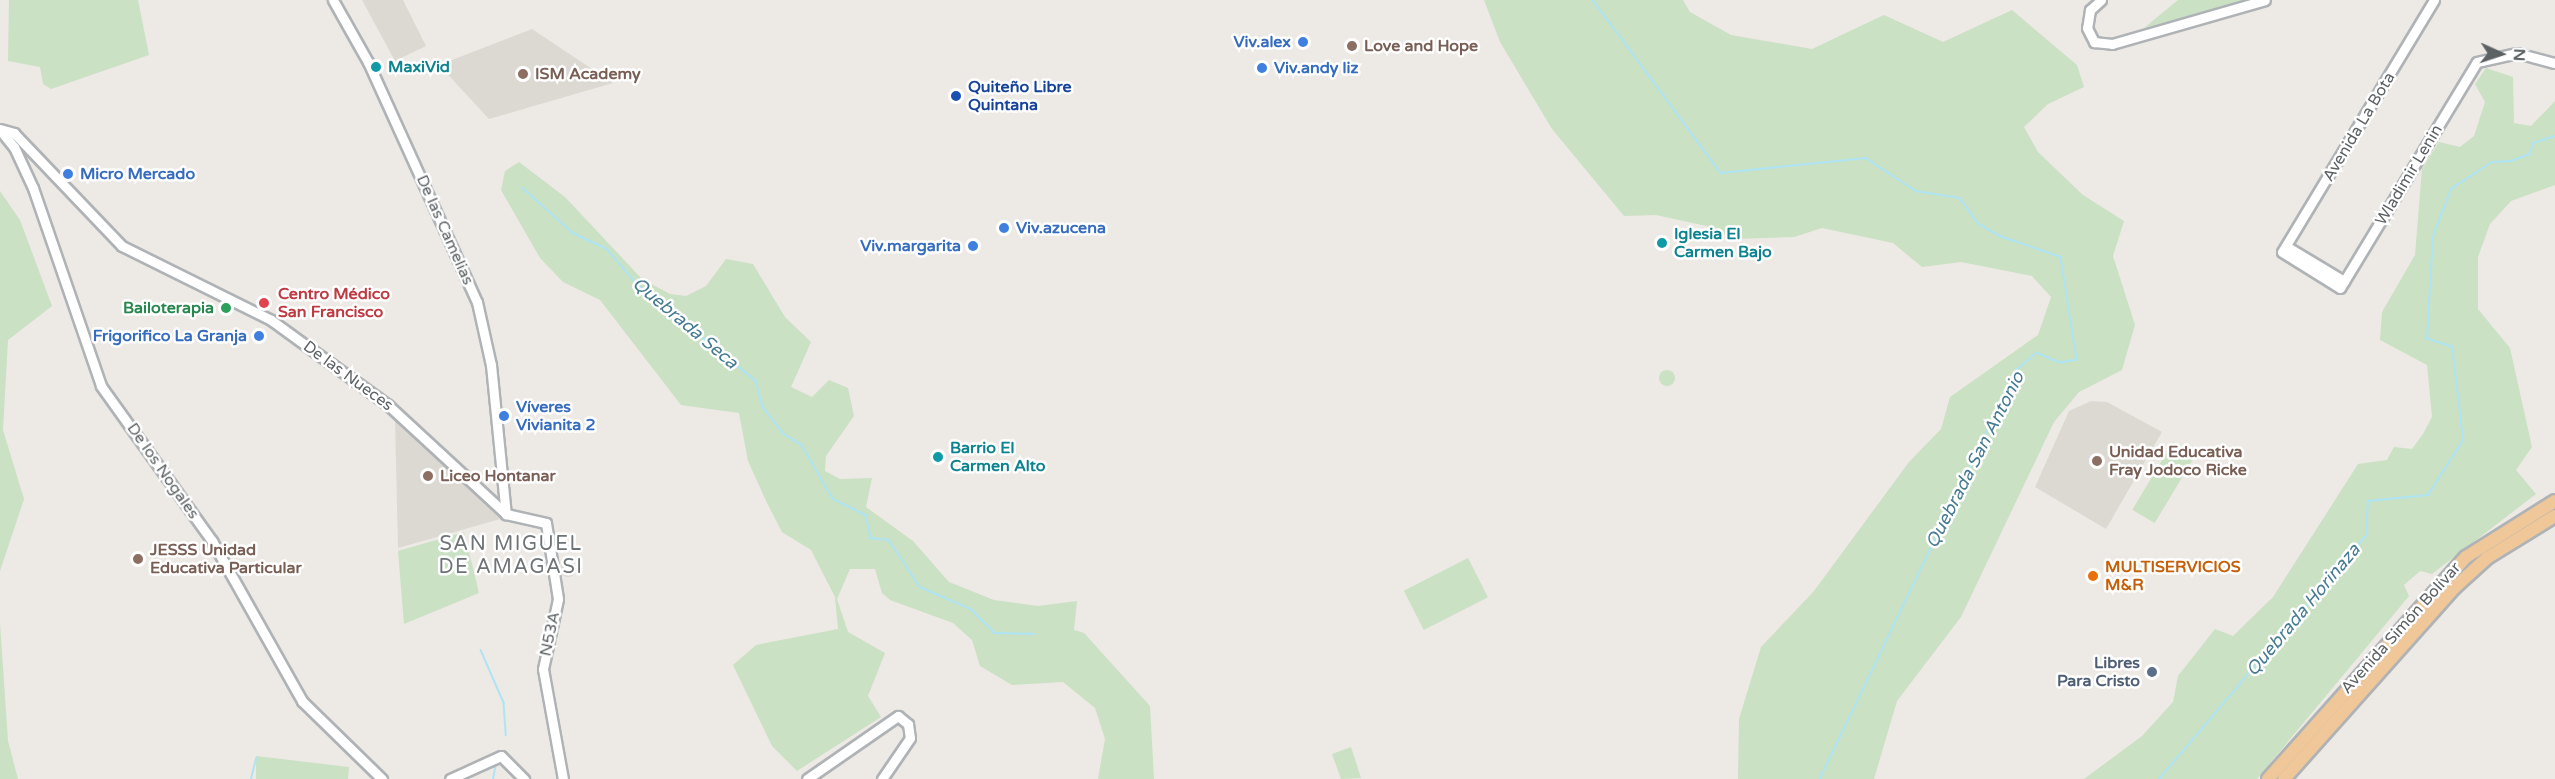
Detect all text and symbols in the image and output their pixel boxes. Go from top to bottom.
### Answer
north arrow [2471,24,2531,84]
place label: Viv.alex [1233,32,1291,52]
marker: Viv.alex [1296,35,1310,49]
place label: Love and Hope [1364,36,1478,56]
marker: Love and Hope [1345,39,1359,53]
text: N [2509,48,2529,62]
place label: MaxiVid [388,57,450,77]
place label: Viv.andy liz [1274,58,1358,78]
marker: MaxiVid [369,60,383,74]
marker: Viv.andy liz [1255,61,1269,75]
place label: ISM Academy [535,64,641,84]
marker: ISM Academy [516,67,530,81]
street label: Avenida La Bota [2319,69,2399,185]
place label: Quiteño Libre Quintana [968,77,1072,115]
marker: Quiteño Libre Quintana [949,89,963,103]
street label: Wladimir Lenin [2371,121,2447,229]
place label: Micro Mercado [80,164,195,184]
marker: Micro Mercado [61,167,75,181]
street label: De las Camelias [412,172,478,288]
place label: Viv.azucena [1016,218,1106,238]
marker: Viv.azucena [997,221,1011,235]
place label: Iglesia El Carmen Bajo [1674,224,1772,262]
place label: Viv.margarita [860,236,961,256]
marker: Iglesia El Carmen Bajo [1655,236,1669,250]
marker: Viv.margarita [966,239,980,253]
water label: Quebrada Seca [628,273,742,373]
place label: Centro Médico San Francisco [278,284,390,322]
marker: Centro Médico San Francisco [255,294,273,312]
place label: Bailoterapia [123,298,214,318]
marker: Bailoterapia [219,301,233,315]
place label: Frigorifico La Granja [93,326,247,346]
marker: Frigorifico La Granja [252,329,266,343]
street label: De las Nueces [299,337,397,415]
water label: Quebrada San Antonio [1921,368,2029,552]
place label: Víveres Vivianita 2 [516,397,595,435]
marker: Víveres Vivianita 2 [497,409,511,423]
street label: De los Nogales [123,419,203,523]
place label: Barrio El Carmen Alto [950,438,1045,476]
place label: Unidad Educativa Fray Jodoco Ricke [2109,442,2247,480]
marker: Barrio El Carmen Alto [931,450,945,464]
marker: Unidad Educativa Fray Jodoco Ricke [2090,454,2104,468]
place label: Liceo Hontanar [440,466,556,486]
marker: Liceo Hontanar [421,469,435,483]
district label: SAN MIGUEL DE AMAGASI [439,533,583,580]
water label: Quebrada Horinaza [2241,539,2365,681]
place label: JESSS Unidad Educativa Particular [150,540,302,578]
marker: JESSS Unidad Educativa Particular [131,552,145,566]
place label: MULTISERVICIOS M&R [2105,557,2241,595]
street label: Avenida Simón Bolívar [2337,558,2465,698]
marker: MULTISERVICIOS M&R [2086,569,2100,583]
street label: N53A [536,610,564,658]
place label: Libres Para Cristo [2057,653,2140,691]
marker: Libres Para Cristo [2145,665,2159,679]

